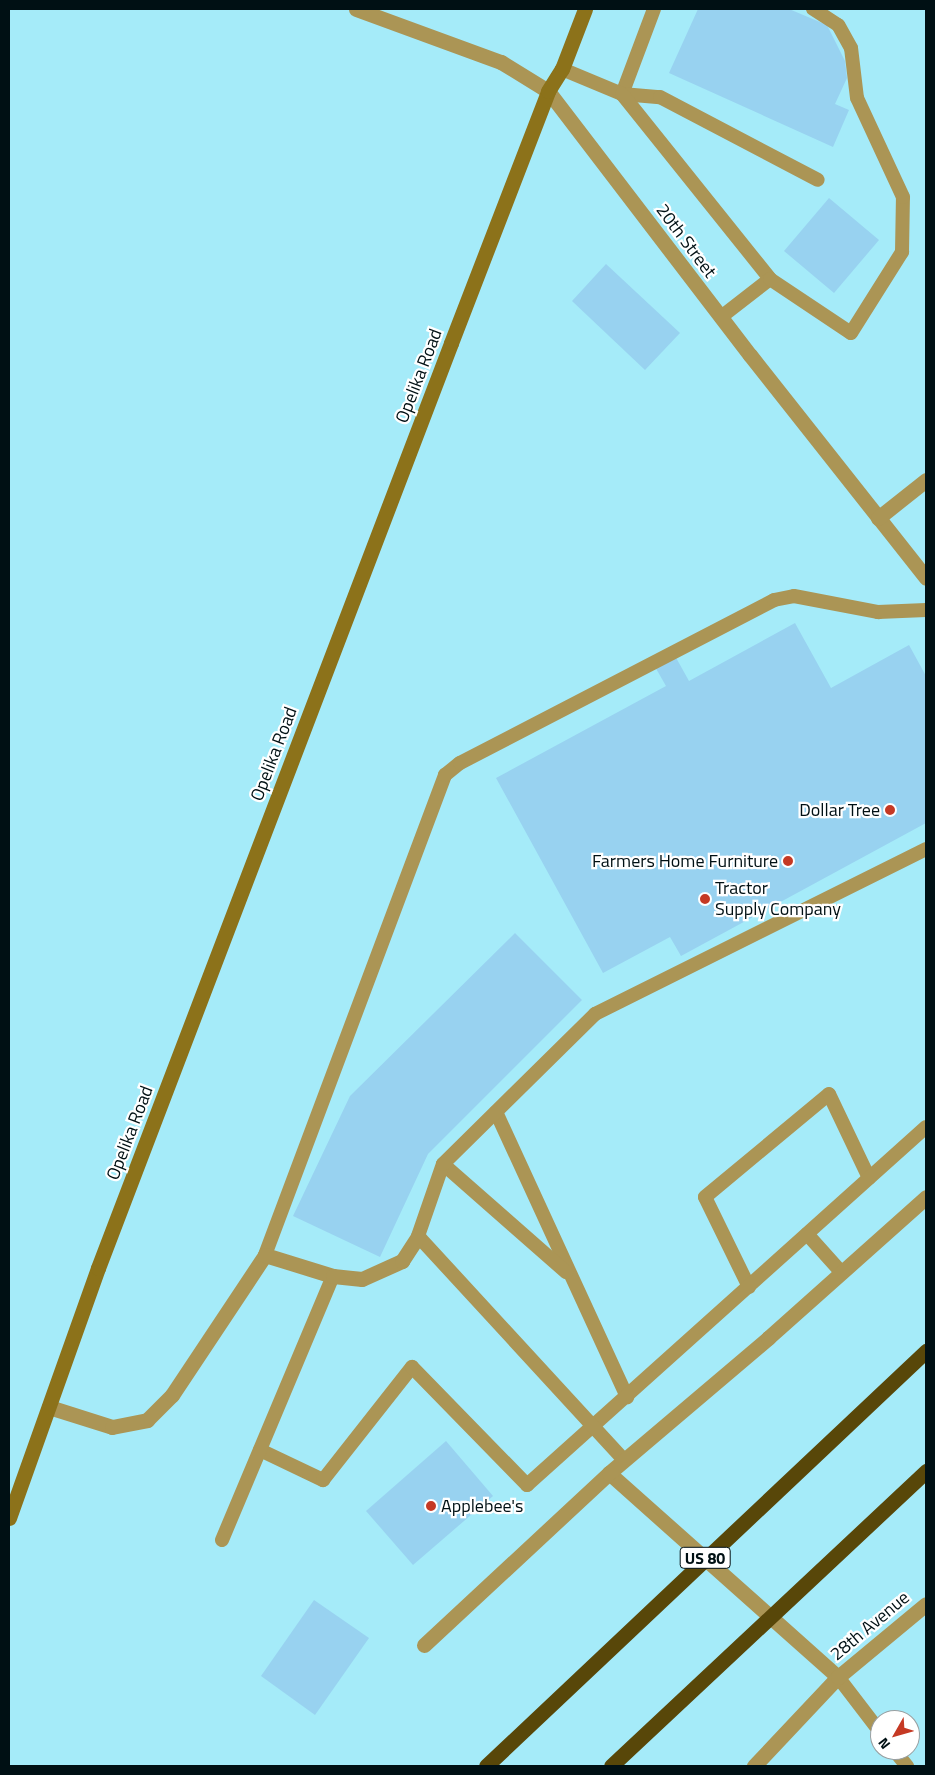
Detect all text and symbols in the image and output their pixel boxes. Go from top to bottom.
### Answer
street label: 20th Street [651,200,721,282]
street label: Opelika Road [391,326,447,426]
street label: Opelika Road [246,704,302,804]
place label: Dollar Tree [799,799,880,821]
marker: Dollar Tree [884,804,896,816]
place label: Farmers Home Furniture [592,850,778,872]
marker: Farmers Home Furniture [782,855,794,867]
place label: Tractor Supply Company [715,878,841,921]
marker: Tractor Supply Company [699,893,711,905]
street label: Opelika Road [102,1083,158,1183]
place label: Applebee's [441,1495,523,1517]
marker: Applebee's [425,1500,437,1512]
road number: US 80 [679,1545,731,1572]
street label: 28th Avenue [826,1587,914,1665]
north arrow [870,1710,920,1760]
text: N [872,1734,895,1754]

